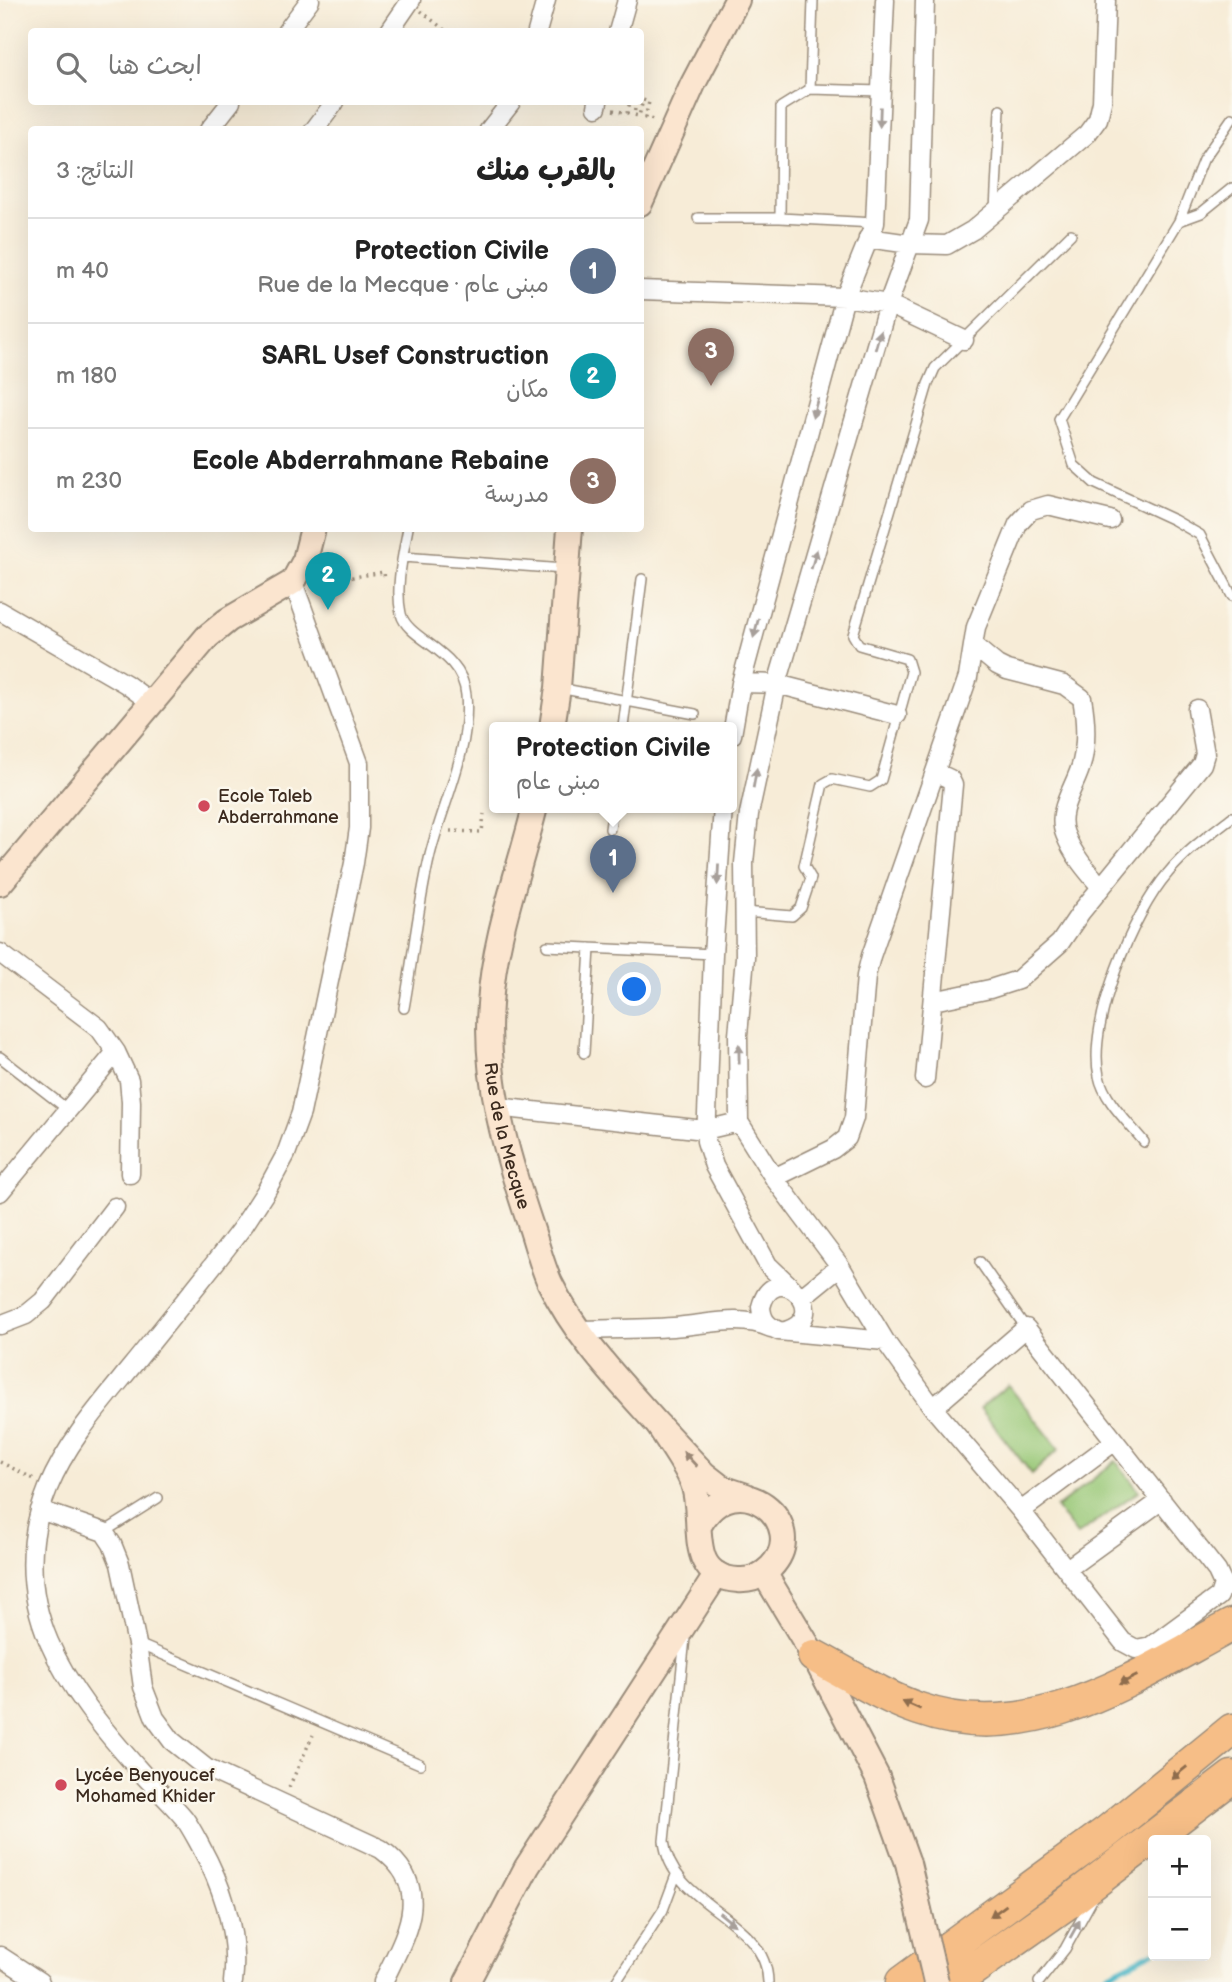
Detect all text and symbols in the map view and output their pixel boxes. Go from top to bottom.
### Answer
search box [28,28,644,105]
icon: search [52,48,90,86]
text: ابحث هنا [108,51,202,82]
one-way arrow [874,106,885,128]
text: بالقرب منك [476,153,616,189]
text: النتائج: 3 [56,157,134,185]
text: Protection Civile [354,236,549,267]
text: 40 m [56,257,109,285]
text: 1 [588,257,598,285]
text: مبنى عام · Rue de la Mecque [257,271,549,299]
pin: 3 [688,328,734,386]
one-way arrow [873,330,883,351]
text: SARL Usef Construction [262,341,549,372]
text: 180 m [56,362,117,390]
text: 2 [586,362,600,390]
text: مكان [506,376,549,404]
one-way arrow [809,397,820,419]
text: Ecole Abderrahmane Rebaine [192,446,549,477]
text: 230 m [56,467,122,495]
text: 3 [586,467,600,495]
text: مدرسة [485,481,549,509]
one-way arrow [809,548,819,569]
pin: 2 [305,552,351,610]
one-way arrow [750,617,760,638]
popup [489,722,737,813]
text: Protection Civile [516,733,710,764]
one-way arrow [750,767,761,789]
text: مبنى عام [516,768,601,796]
place label: Ecole Taleb Abderrahmane [218,786,339,828]
marker: Ecole Taleb Abderrahmane [196,798,212,814]
pin: 1 [590,835,636,893]
one-way arrow [712,865,723,887]
your location [617,972,651,1006]
one-way arrow [733,1043,744,1065]
street label: Rue de la Mecque [480,1061,534,1212]
one-way arrow [682,1451,698,1468]
one-way arrow [1118,1674,1139,1686]
one-way arrow [901,1699,921,1711]
place label: Lycée Benyoucef Mohamed Khider [75,1765,215,1807]
one-way arrow [1171,1765,1188,1780]
marker: Lycée Benyoucef Mohamed Khider [53,1777,69,1793]
map controls [1148,1835,1211,1961]
button: + [1148,1835,1211,1898]
button: − [1148,1898,1211,1961]
one-way arrow [990,1904,1008,1919]
one-way arrow [718,1912,736,1927]
one-way arrow [1069,1919,1081,1939]

